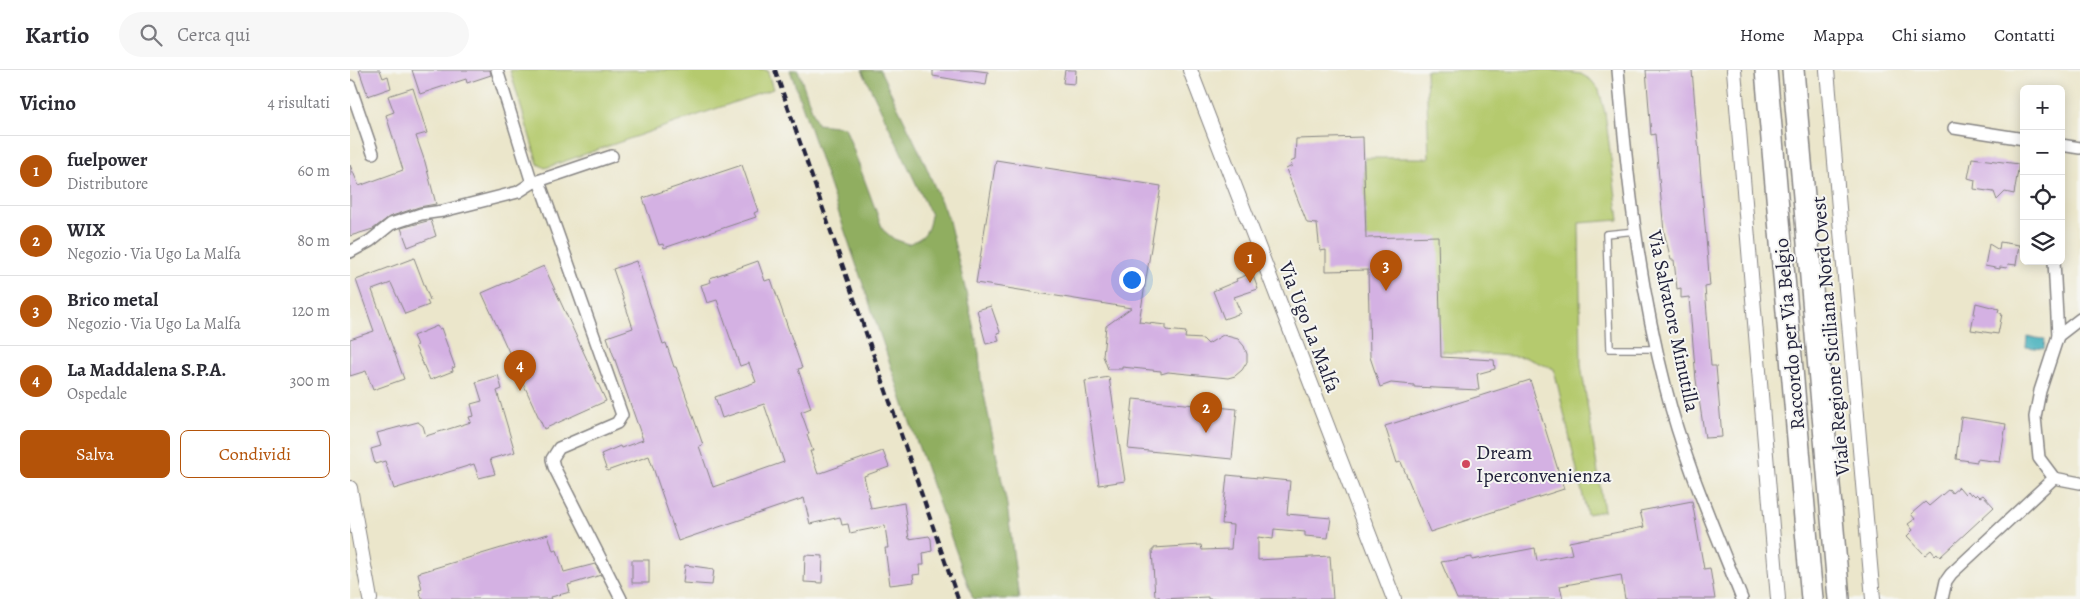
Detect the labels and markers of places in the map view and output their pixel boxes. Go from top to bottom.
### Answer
pin: 1 [1234,242,1266,283]
pin: 3 [1370,250,1402,291]
pin: 4 [504,350,536,391]
pin: 2 [1190,392,1222,433]
place label: Dream Iperconvenienza [1476,439,1612,489]
marker: Dream Iperconvenienza [1460,458,1472,470]

